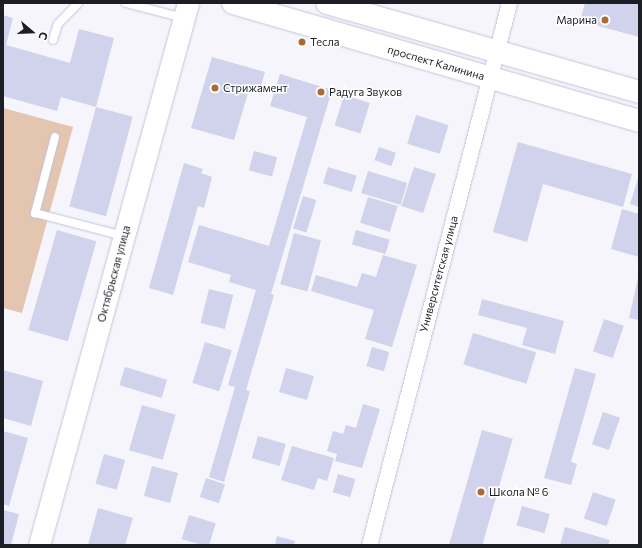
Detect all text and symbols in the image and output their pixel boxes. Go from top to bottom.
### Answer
north arrow [12,12,52,52]
place label: Марина [556,13,597,27]
marker: Марина [600,15,610,25]
text: С [36,30,51,42]
place label: Тесла [310,35,339,49]
marker: Тесла [297,37,307,47]
street label: проспект Калинина [386,43,486,83]
place label: Стрижамент [223,81,288,95]
marker: Стрижамент [210,83,220,93]
place label: Радуга Звуков [329,85,402,99]
marker: Радуга Звуков [316,87,326,97]
street label: Университетская улица [417,214,461,334]
street label: Октябрьская улица [95,224,133,324]
place label: Школа № 6 [489,485,548,499]
marker: Школа № 6 [476,487,486,497]

